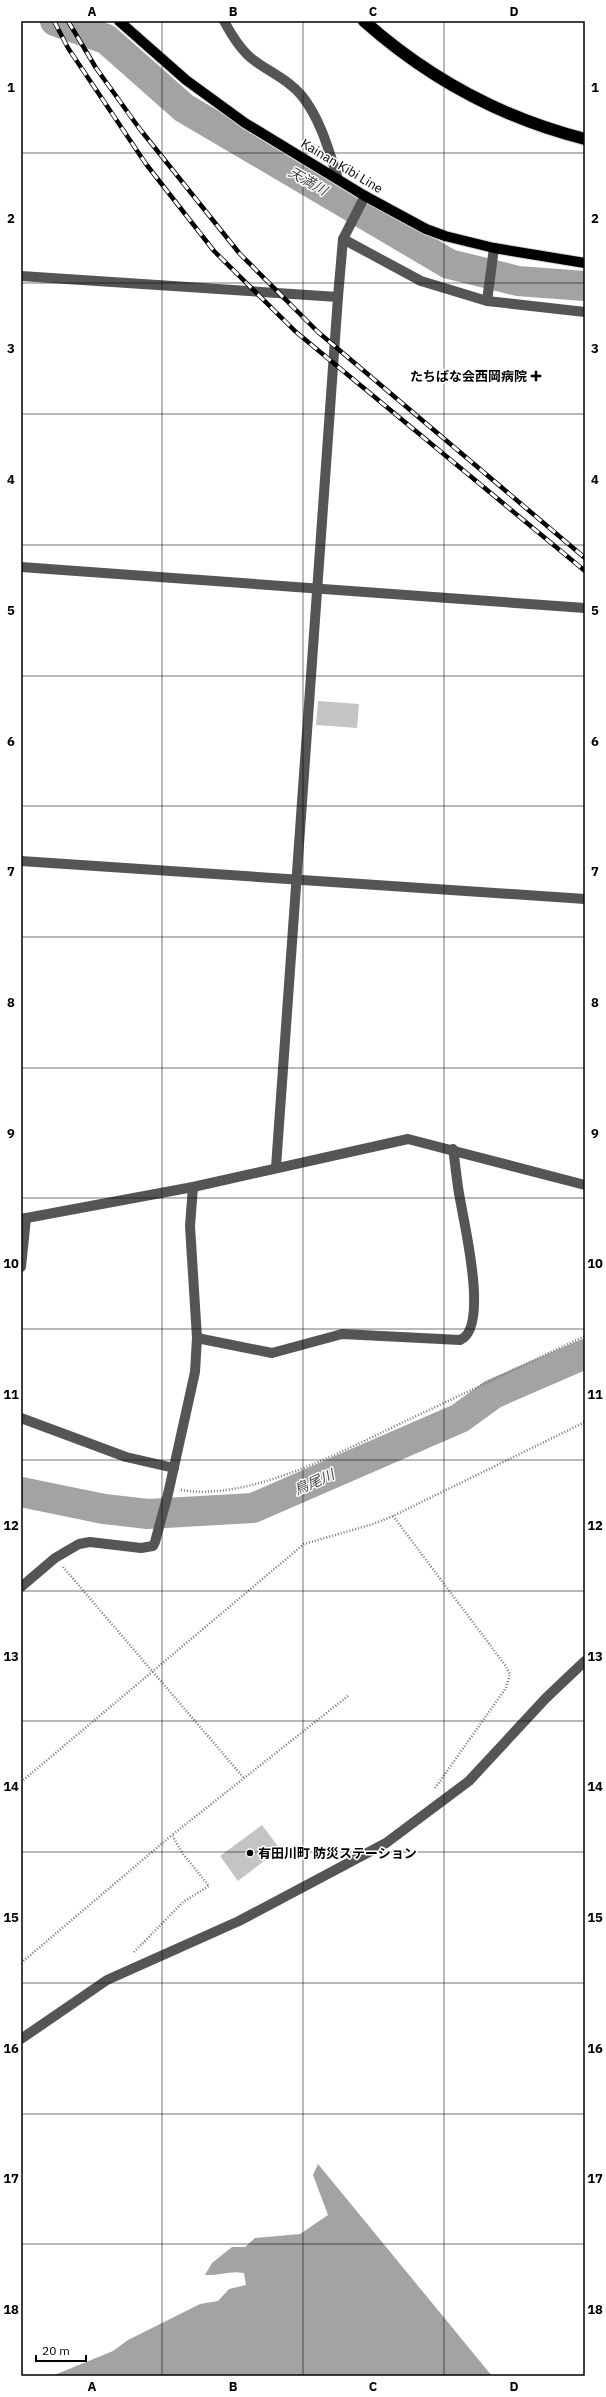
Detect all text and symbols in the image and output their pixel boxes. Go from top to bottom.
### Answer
text: A [88,3,97,20]
text: B [229,3,238,20]
text: C [369,3,378,20]
text: D [509,3,519,20]
text: 1 [7,79,15,96]
text: 1 [591,79,599,96]
street label: Kainan Kibi Line [298,135,386,197]
water label: 天満川 [285,163,332,200]
text: 2 [7,210,15,227]
text: 2 [591,210,599,227]
text: 3 [7,340,15,357]
text: 3 [591,340,599,357]
place label: たちばな会西岡病院 [410,368,527,385]
marker: たちばな会西岡病院 [530,370,542,382]
text: 4 [7,471,15,488]
text: 4 [591,471,599,488]
text: 5 [7,602,15,619]
text: 5 [591,602,599,619]
text: 6 [7,733,15,750]
text: 6 [591,733,599,750]
text: 7 [7,863,15,880]
text: 7 [591,863,599,880]
text: 8 [7,994,15,1011]
text: 8 [591,994,599,1011]
text: 9 [7,1125,15,1142]
text: 9 [591,1125,599,1142]
text: 10 [3,1255,19,1272]
text: 10 [587,1255,603,1272]
text: 11 [3,1386,19,1403]
text: 11 [587,1386,603,1403]
water label: 鳥尾川 [291,1464,339,1499]
text: 12 [3,1517,19,1534]
text: 12 [587,1517,603,1534]
text: 13 [3,1648,19,1665]
text: 13 [587,1648,603,1665]
text: 14 [3,1778,19,1795]
text: 14 [587,1778,603,1795]
place label: 有田川町 防災ステーション [258,1845,417,1862]
marker: 有田川町 防災ステーション [245,1848,255,1858]
text: 15 [3,1909,19,1926]
text: 15 [587,1909,603,1926]
text: 16 [3,2040,19,2057]
text: 16 [587,2040,603,2057]
text: 17 [3,2170,19,2187]
text: 17 [587,2170,603,2187]
text: 18 [3,2301,19,2318]
text: 18 [587,2301,603,2318]
scale bar [36,2337,86,2363]
text: 20 m [42,2343,70,2358]
text: A [88,2378,97,2395]
text: B [229,2378,238,2395]
text: C [369,2378,378,2395]
text: D [509,2378,519,2395]

